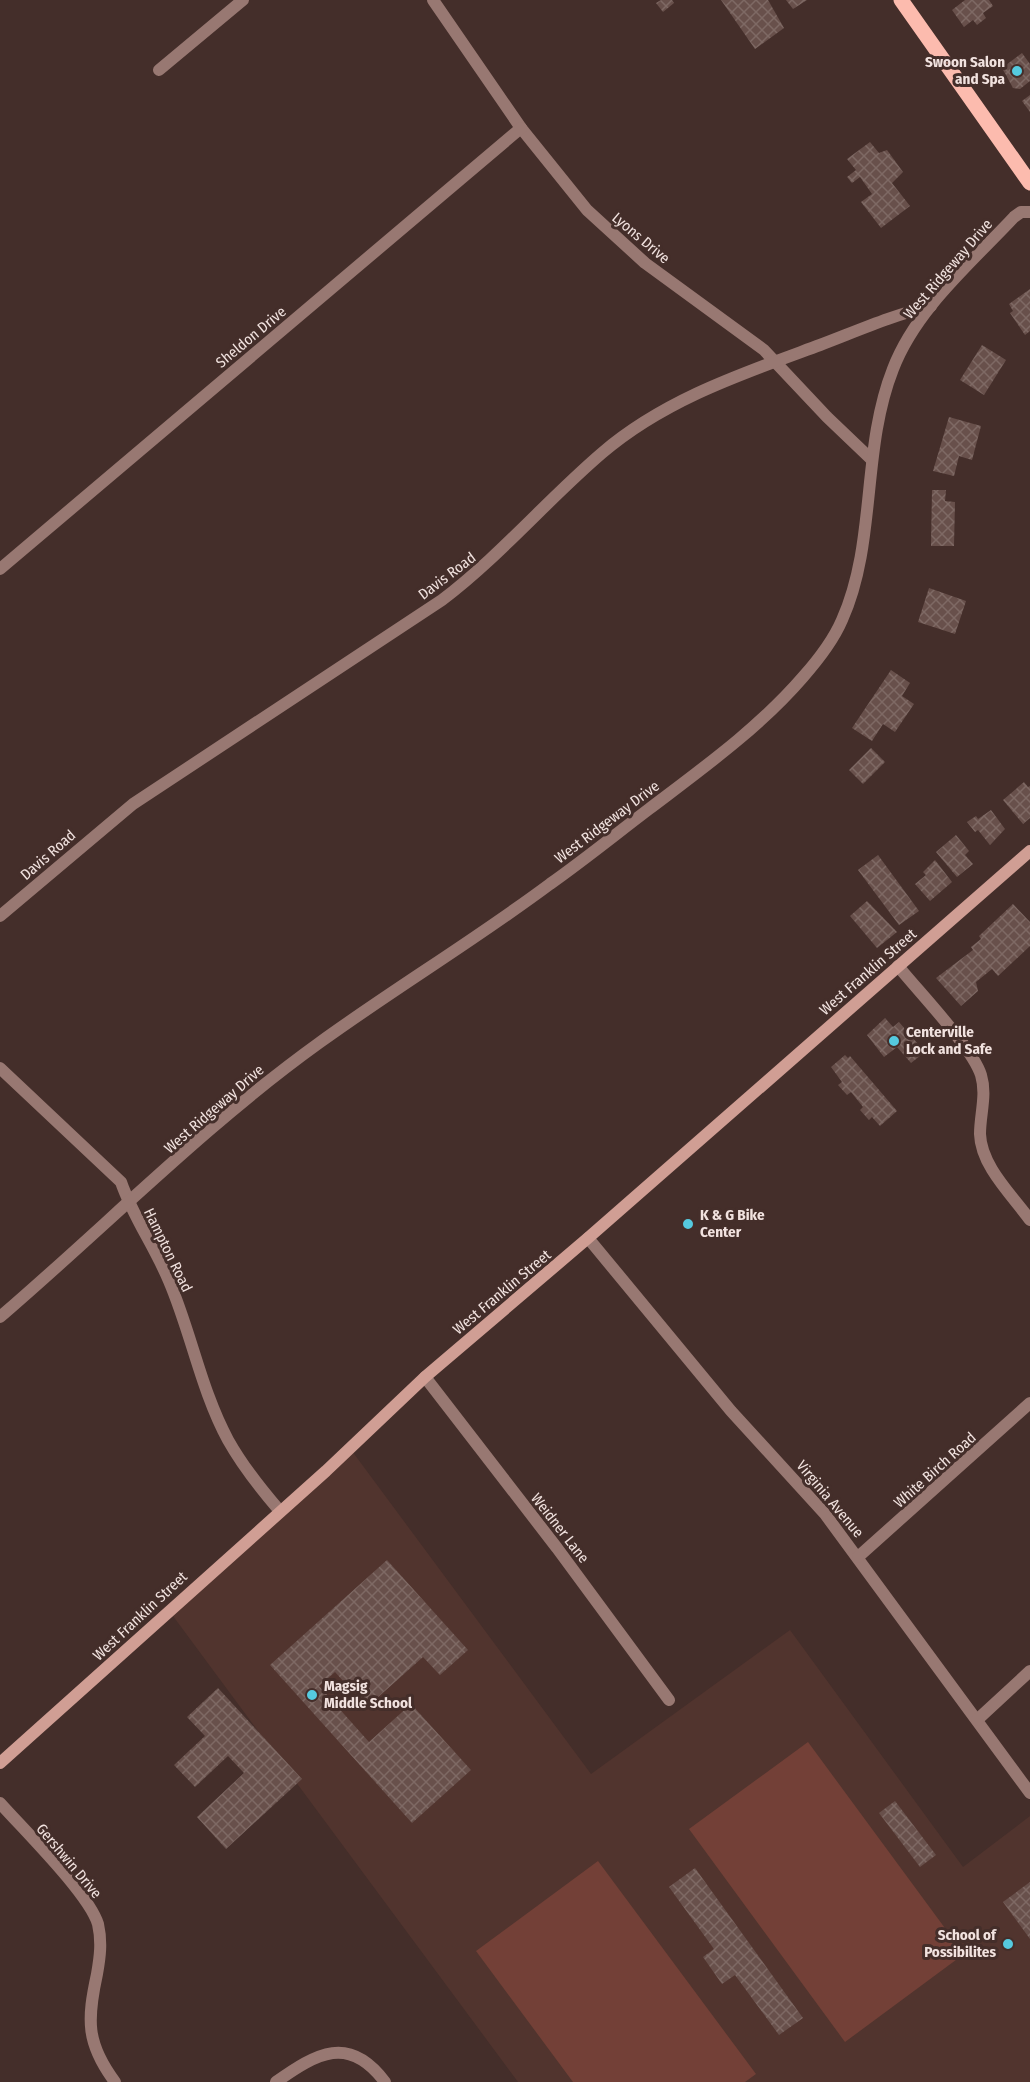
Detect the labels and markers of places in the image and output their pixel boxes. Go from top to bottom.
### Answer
place label: Swoon Salon and Spa [925,53,1006,88]
marker: Swoon Salon and Spa [1010,64,1024,78]
place label: Centerville Lock and Safe [906,1023,993,1058]
marker: Centerville Lock and Safe [887,1034,901,1048]
place label: K & G Bike Center [700,1206,765,1241]
marker: K & G Bike Center [681,1217,695,1231]
place label: Magsig Middle School [324,1677,413,1712]
marker: Magsig Middle School [305,1688,319,1702]
place label: School of Possibilites [924,1926,997,1961]
marker: School of Possibilites [1001,1937,1015,1951]

